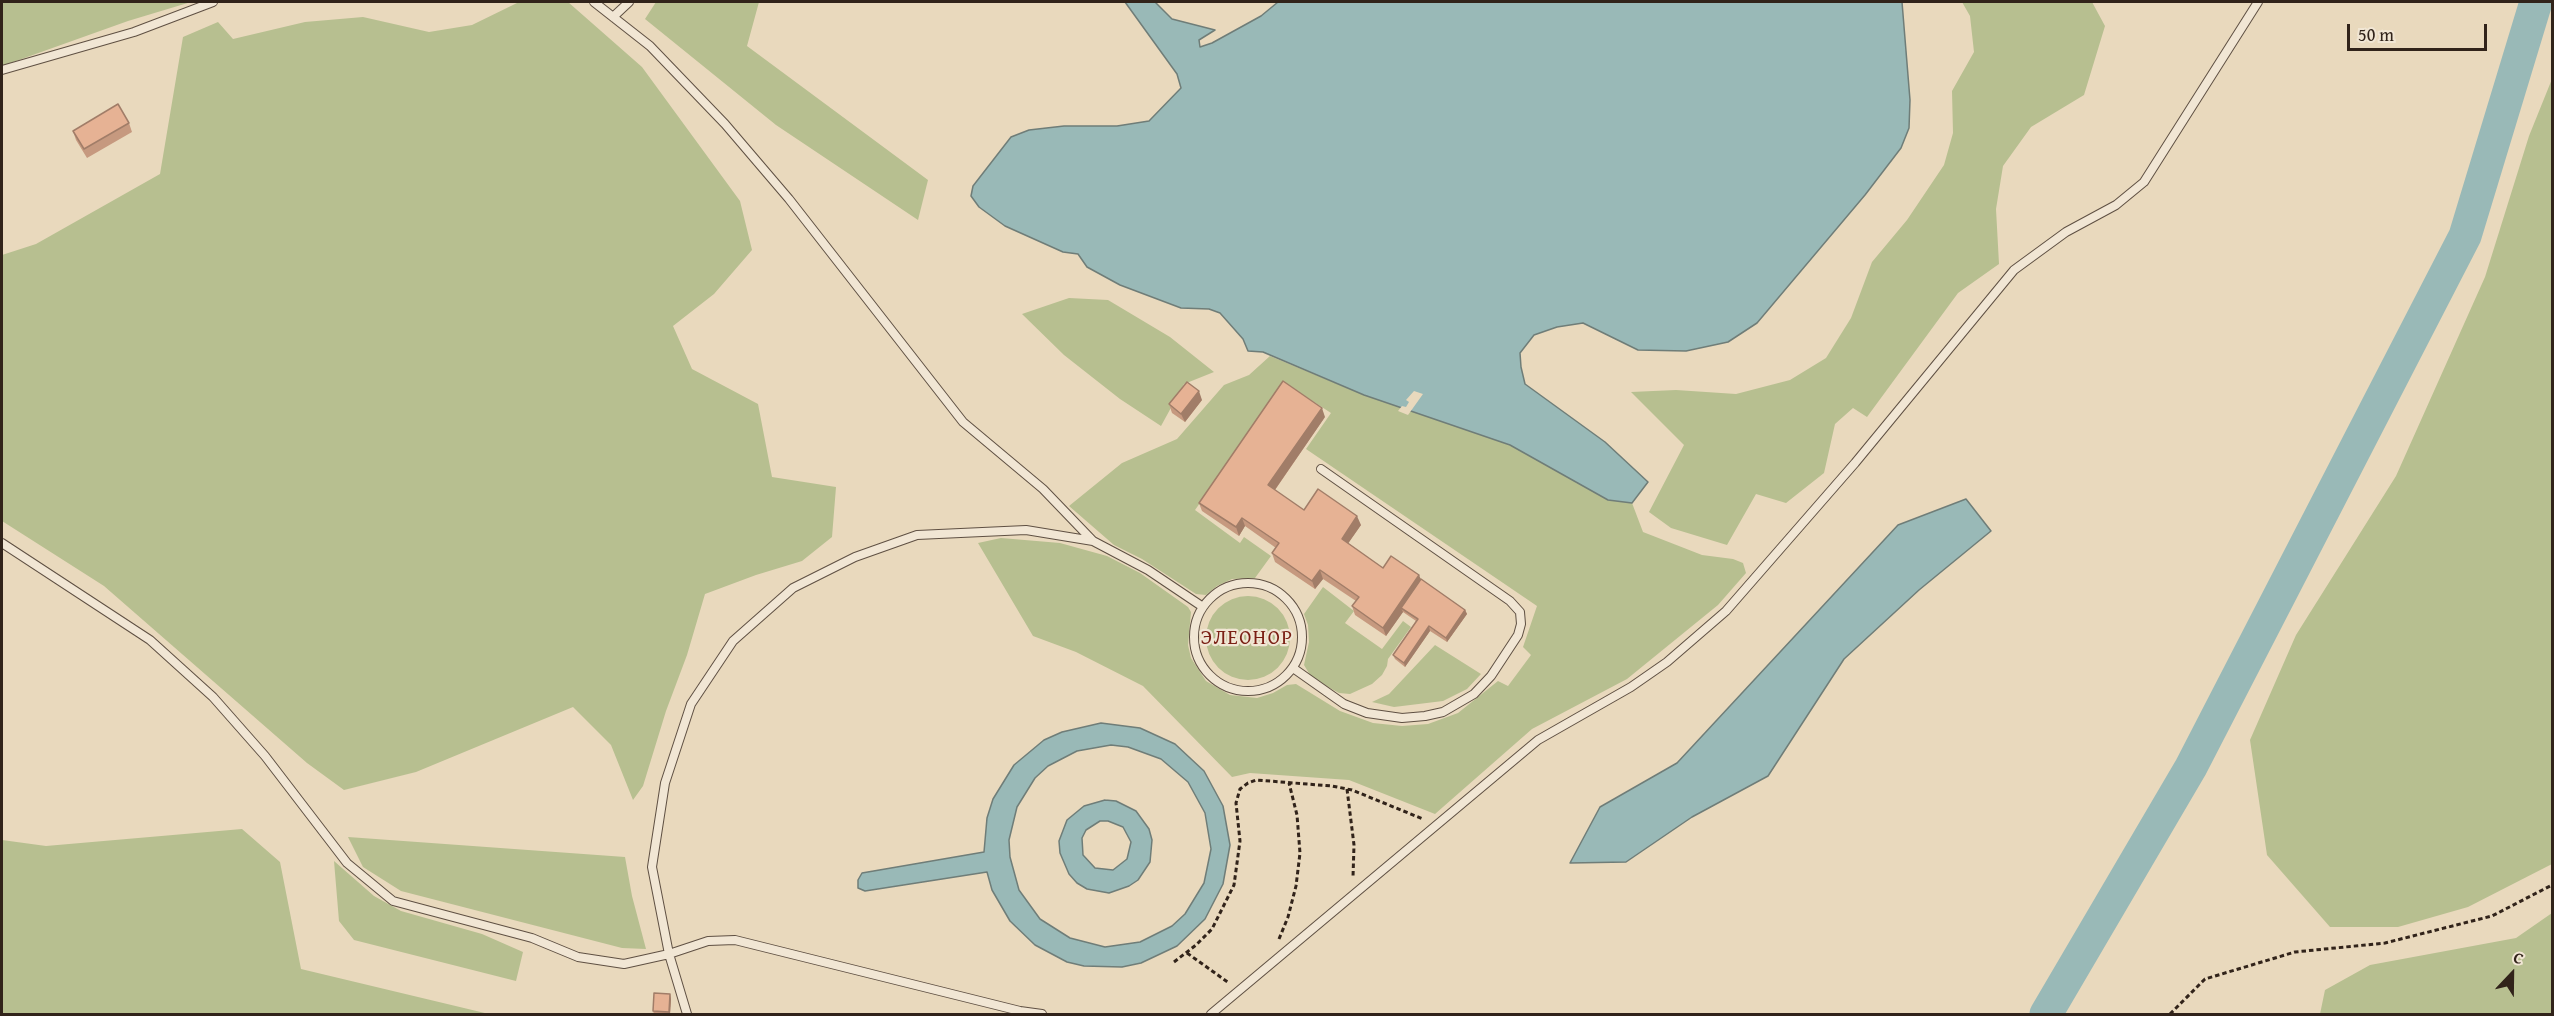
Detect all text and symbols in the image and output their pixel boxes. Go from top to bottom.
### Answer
scale bar [2350,12,2490,50]
text: 50 m [2358,21,2394,48]
district label: ЭЛЕОНОР [1200,627,1294,651]
north arrow [2482,944,2542,1004]
text: С [2510,944,2527,970]

